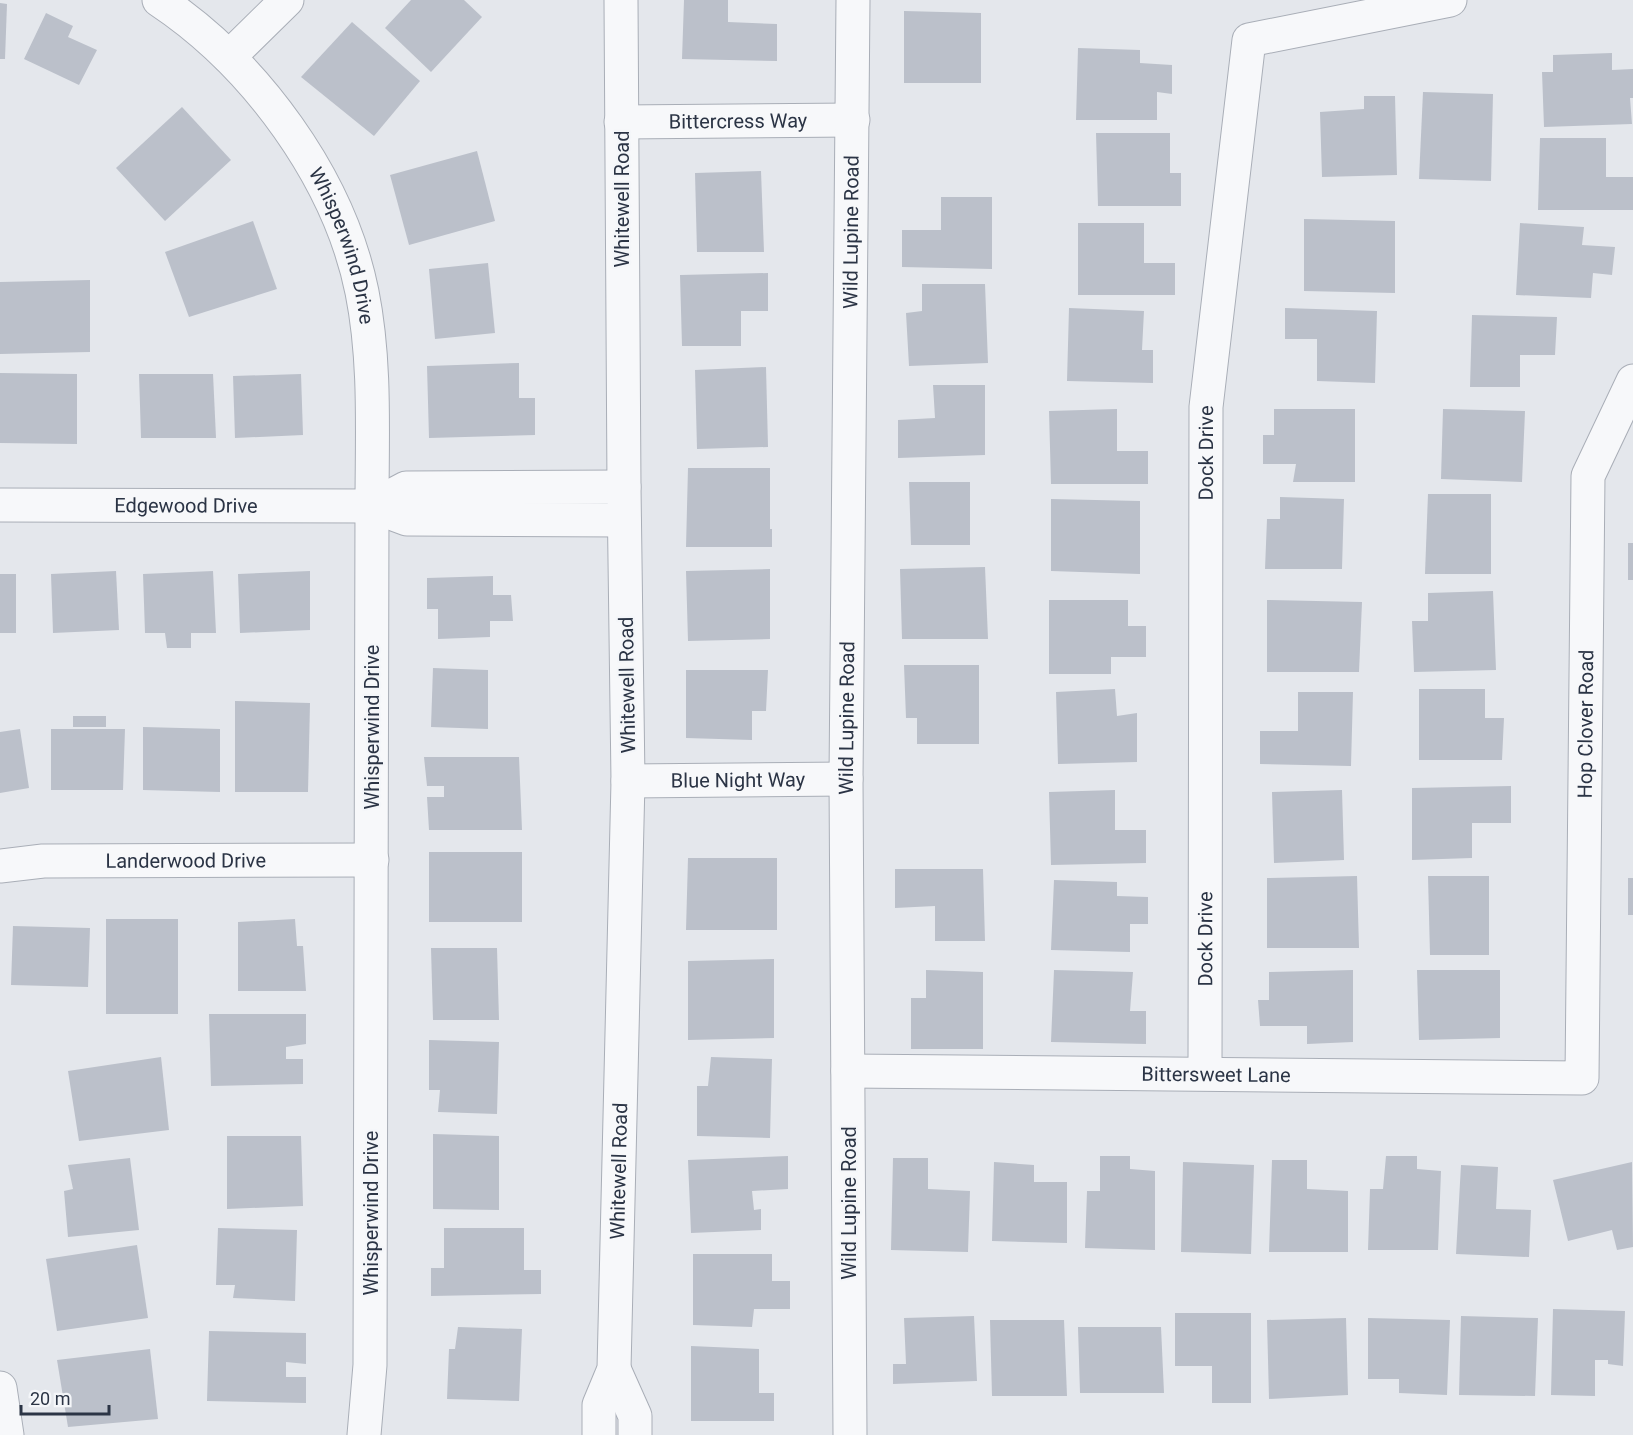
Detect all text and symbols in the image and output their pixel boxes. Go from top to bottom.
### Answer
street label: Bittercress Way [669,108,808,134]
street label: Whitewell Road [610,131,634,267]
street label: Wild Lupine Road [838,155,864,309]
street label: Whisperwind Drive [304,163,379,326]
street label: Dock Drive [1194,405,1218,501]
street label: Edgewood Drive [114,493,258,518]
street label: Whitewell Road [614,616,640,754]
street label: Wild Lupine Road [834,641,859,795]
street label: Whisperwind Drive [360,645,384,809]
street label: Hop Clover Road [1573,649,1598,799]
street label: Blue Night Way [671,767,806,793]
street label: Landerwood Drive [105,848,266,873]
street label: Dock Drive [1193,891,1217,987]
street label: Bittersweet Lane [1141,1062,1291,1087]
street label: Whitewell Road [605,1102,632,1240]
street label: Wild Lupine Road [837,1126,861,1280]
street label: Whisperwind Drive [359,1131,383,1295]
scale bar [21,1378,110,1416]
text: 20 m [30,1388,70,1409]

